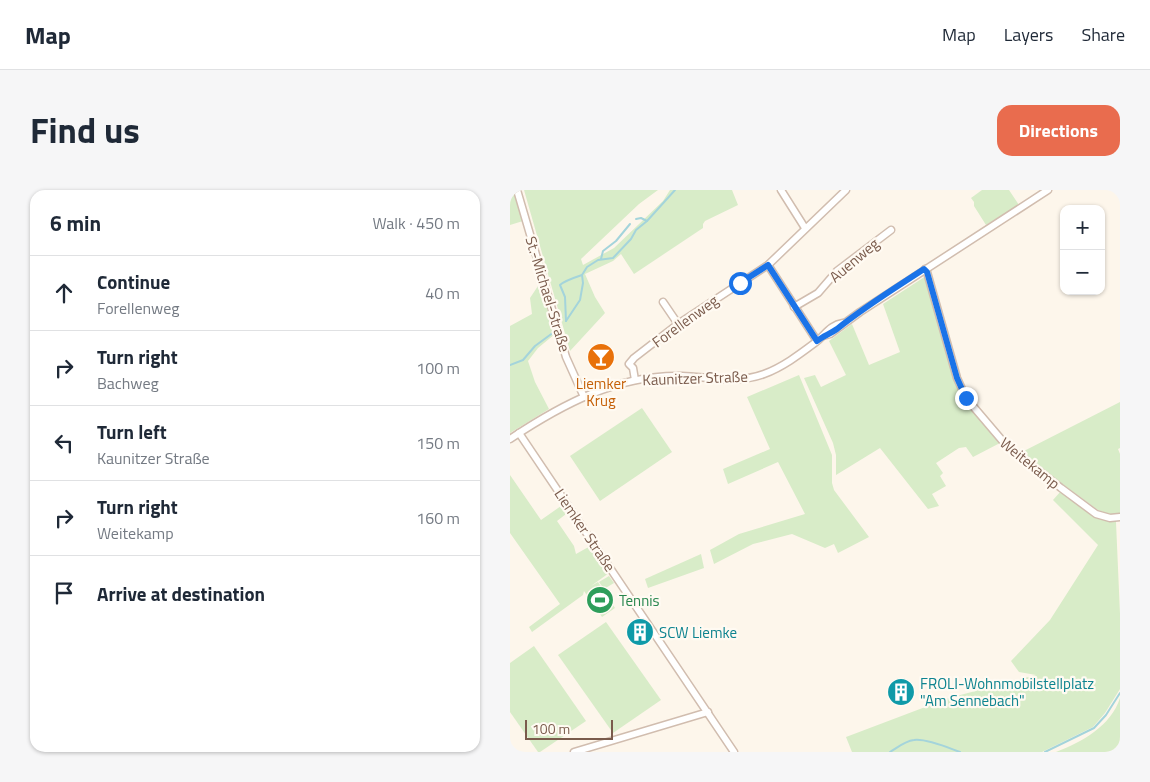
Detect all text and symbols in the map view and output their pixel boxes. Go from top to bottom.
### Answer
text: Map [25,17,71,53]
text: Map [942,21,976,48]
text: Layers [1004,21,1053,48]
text: Share [1081,21,1125,48]
text: Find us [30,103,140,157]
button: Directions [997,105,1120,156]
map controls [1060,205,1105,295]
button: + [1060,205,1105,250]
text: 6 min [50,207,101,239]
text: Walk · 450 m [372,211,460,235]
street label: Auenweg [824,232,884,288]
street label: St.-Michael-Straße [519,233,577,355]
button: − [1060,250,1105,295]
text: Continue [97,267,170,296]
route start [729,272,752,295]
icon: ahead [50,279,78,307]
text: 40 m [425,281,460,305]
street label: Forellenweg [647,289,723,353]
text: Forellenweg [97,296,179,320]
text: Turn right [97,342,178,371]
bar icon: Liemker Krug [586,342,616,372]
icon: right [50,354,78,382]
text: 100 m [416,356,460,380]
street label: Kaunitzer Straße [642,365,748,391]
text: Bachweg [97,371,159,395]
place label: Liemker Krug [576,372,626,412]
route end [955,387,978,410]
text: Turn left [97,417,167,446]
icon: left [50,429,78,457]
text: 150 m [416,431,460,455]
street label: Weitekamp [995,431,1065,495]
text: Kaunitzer Straße [97,446,210,470]
street label: Liemker Straße [549,484,621,576]
text: Turn right [97,492,178,521]
icon: right [50,504,78,532]
text: 160 m [416,506,460,530]
text: Weitekamp [97,521,174,545]
icon: arrive [50,579,78,607]
text: Arrive at destination [97,579,265,608]
sports icon: Tennis [585,585,615,615]
place label: Tennis [619,589,659,612]
building icon: SCW Liemke [625,617,655,647]
place label: SCW Liemke [659,621,737,644]
place label: FROLI-Wohnmobilstellplatz "Am Sennebach" [920,672,1094,712]
building icon: FROLI-Wohnmobilstellplatz "Am Sennebach" [886,677,916,707]
scale bar [525,717,612,740]
text: 100 m [532,718,570,739]

